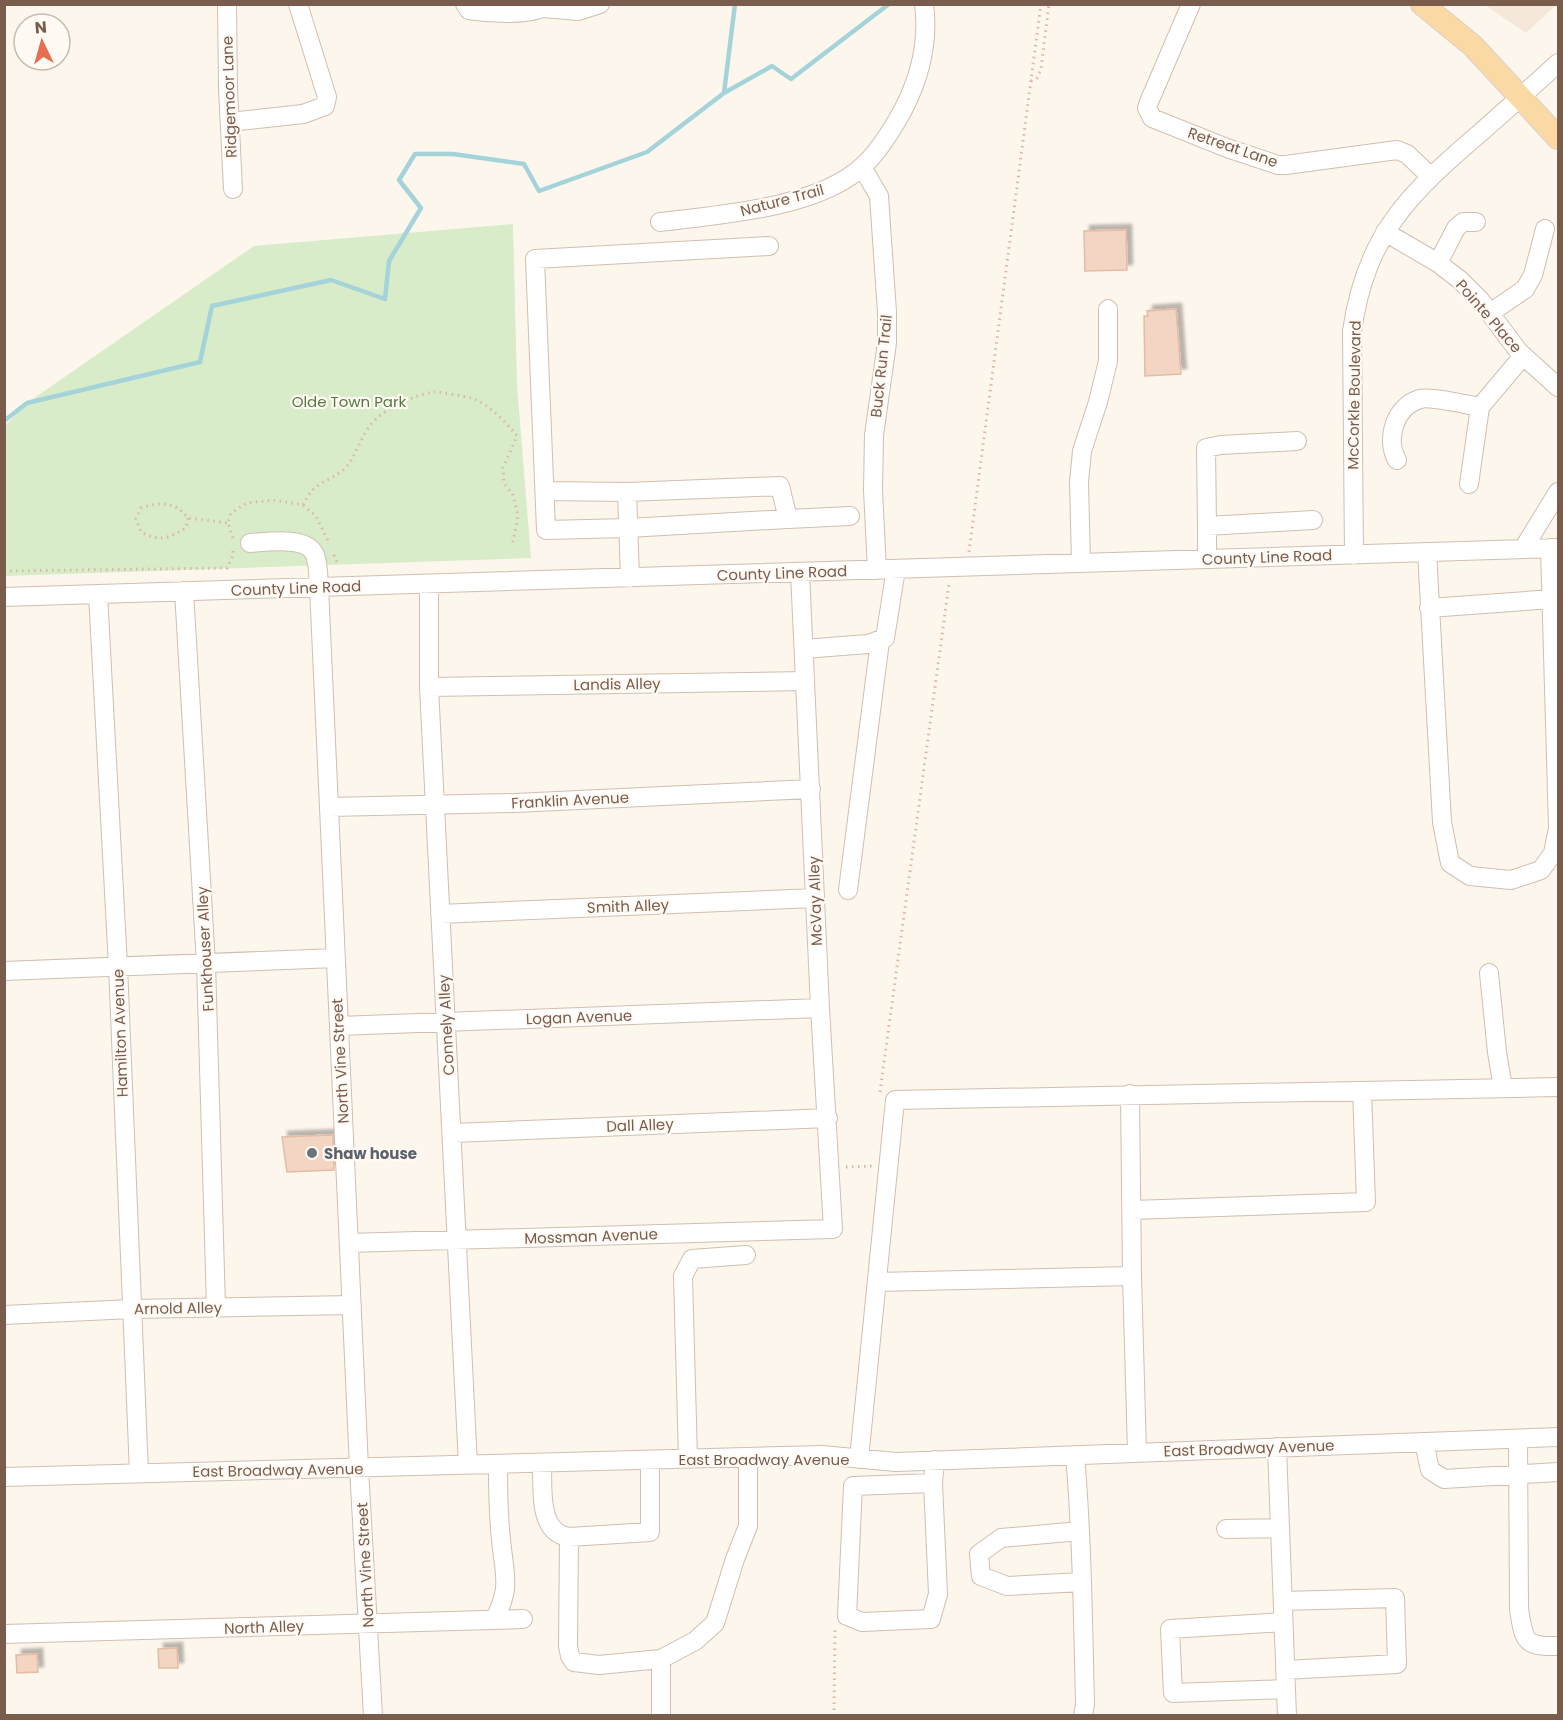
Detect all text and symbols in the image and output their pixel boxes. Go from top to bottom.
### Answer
north arrow [12,12,72,72]
text: N [34,16,48,40]
street label: Ridgemoor Lane [216,36,242,158]
street label: Retreat Lane [1185,122,1281,172]
street label: Nature Trail [738,179,826,221]
street label: Pointe Place [1451,275,1527,357]
street label: Buck Run Trail [865,314,897,418]
street label: McCorkle Boulevard [1342,320,1366,470]
park label: Olde Town Park [292,391,407,412]
street label: County Line Road [1201,544,1333,570]
street label: County Line Road [716,560,848,586]
street label: County Line Road [230,575,362,601]
street label: Landis Alley [573,673,661,695]
street label: Franklin Avenue [511,786,629,814]
street label: McVay Alley [803,855,827,946]
street label: Funkhouser Alley [191,885,219,1012]
street label: Smith Alley [587,894,670,918]
street label: Hamilton Avenue [107,969,133,1097]
street label: Connely Alley [433,973,459,1076]
street label: North Vine Street [326,998,354,1124]
street label: Logan Avenue [526,1005,632,1029]
street label: Dall Alley [606,1113,675,1137]
place label: Shaw house [324,1143,417,1164]
marker: Shaw house [305,1146,319,1160]
street label: Mossman Avenue [524,1223,658,1249]
street label: Arnold Alley [134,1297,223,1319]
street label: East Broadway Avenue [1163,1435,1335,1461]
street label: East Broadway Avenue [678,1449,850,1470]
street label: East Broadway Avenue [192,1458,364,1482]
street label: North Vine Street [351,1502,379,1628]
street label: North Alley [224,1615,305,1639]

